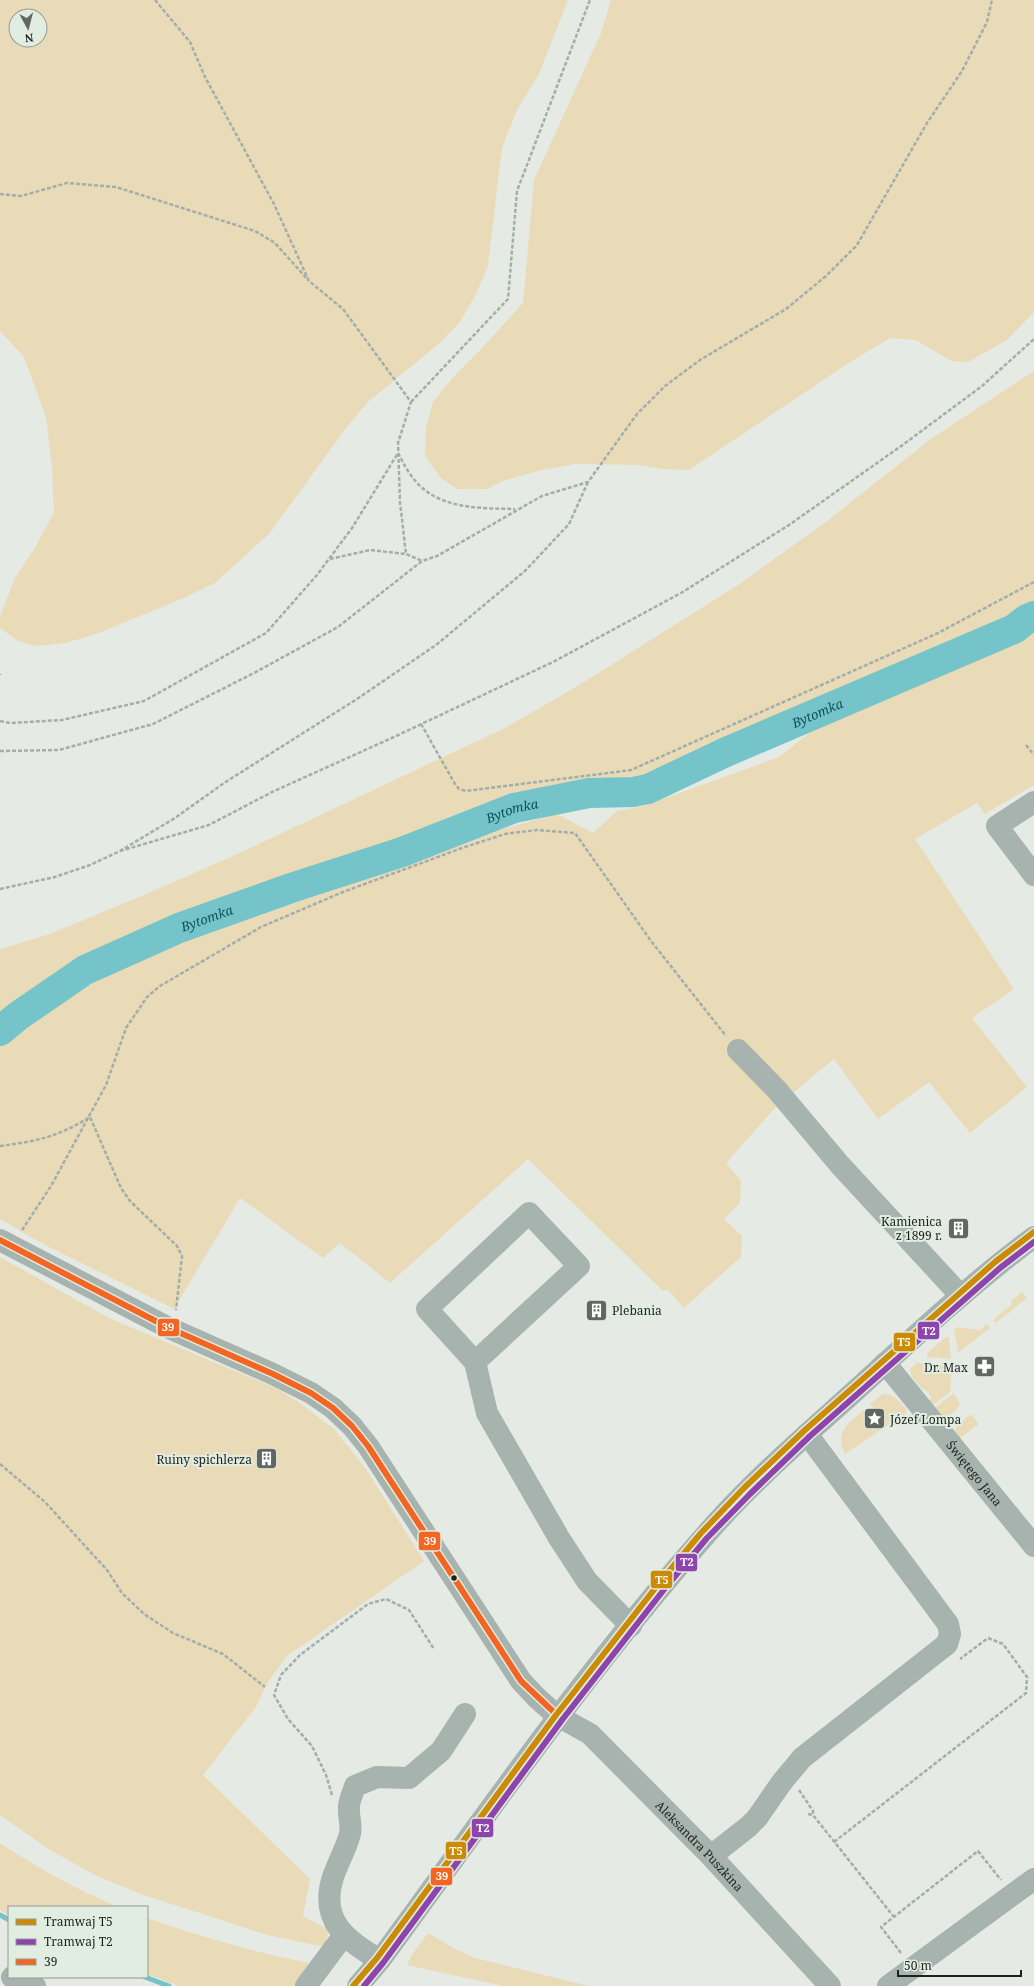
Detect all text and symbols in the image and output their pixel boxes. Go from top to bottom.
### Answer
north arrow [8,8,48,48]
text: N [24,30,34,46]
water label: Bytomka [788,694,846,732]
water label: Bytomka [482,794,540,828]
water label: Bytomka [177,900,236,936]
place label: Kamienica z 1899 r. [881,1213,942,1244]
building icon: Kamienica z 1899 r. [945,1215,971,1241]
building icon: Plebania [583,1297,609,1323]
place label: Plebania [612,1302,662,1319]
line badge: 39 [157,1318,180,1337]
text: 39 [162,1319,174,1334]
line badge: T2 [917,1321,940,1340]
text: T2 [922,1323,936,1338]
line badge: T5 [893,1332,916,1352]
text: T5 [897,1334,911,1349]
pharmacy icon: Dr. Max [971,1354,997,1380]
place label: Dr. Max [924,1359,968,1376]
place icon: Józef Lompa [862,1406,888,1432]
place label: Józef Lompa [889,1411,961,1428]
street label: Świętego Jana [943,1437,1007,1510]
building icon: Ruiny spichlerza [254,1446,280,1472]
place label: Ruiny spichlerza [156,1451,252,1468]
line badge: 39 [418,1531,441,1551]
text: 39 [424,1533,436,1548]
line badge: T2 [675,1553,698,1572]
text: T2 [680,1554,694,1569]
line badge: T5 [650,1570,673,1589]
text: T5 [655,1572,669,1587]
unlabelled marker [449,1573,459,1583]
street label: Aleksandra Puszkina [652,1797,748,1895]
line badge: T2 [471,1818,494,1838]
text: T2 [476,1820,490,1835]
line badge: T5 [445,1841,467,1860]
text: T5 [449,1843,463,1858]
line badge: 39 [430,1867,453,1886]
text: 39 [436,1868,448,1883]
legend [8,1906,148,1978]
text: Tramwaj T5 [44,1913,113,1930]
text: Tramwaj T2 [44,1933,113,1950]
scale bar [898,1952,1021,1978]
text: 39 [44,1953,57,1970]
text: 50 m [904,1957,932,1974]

